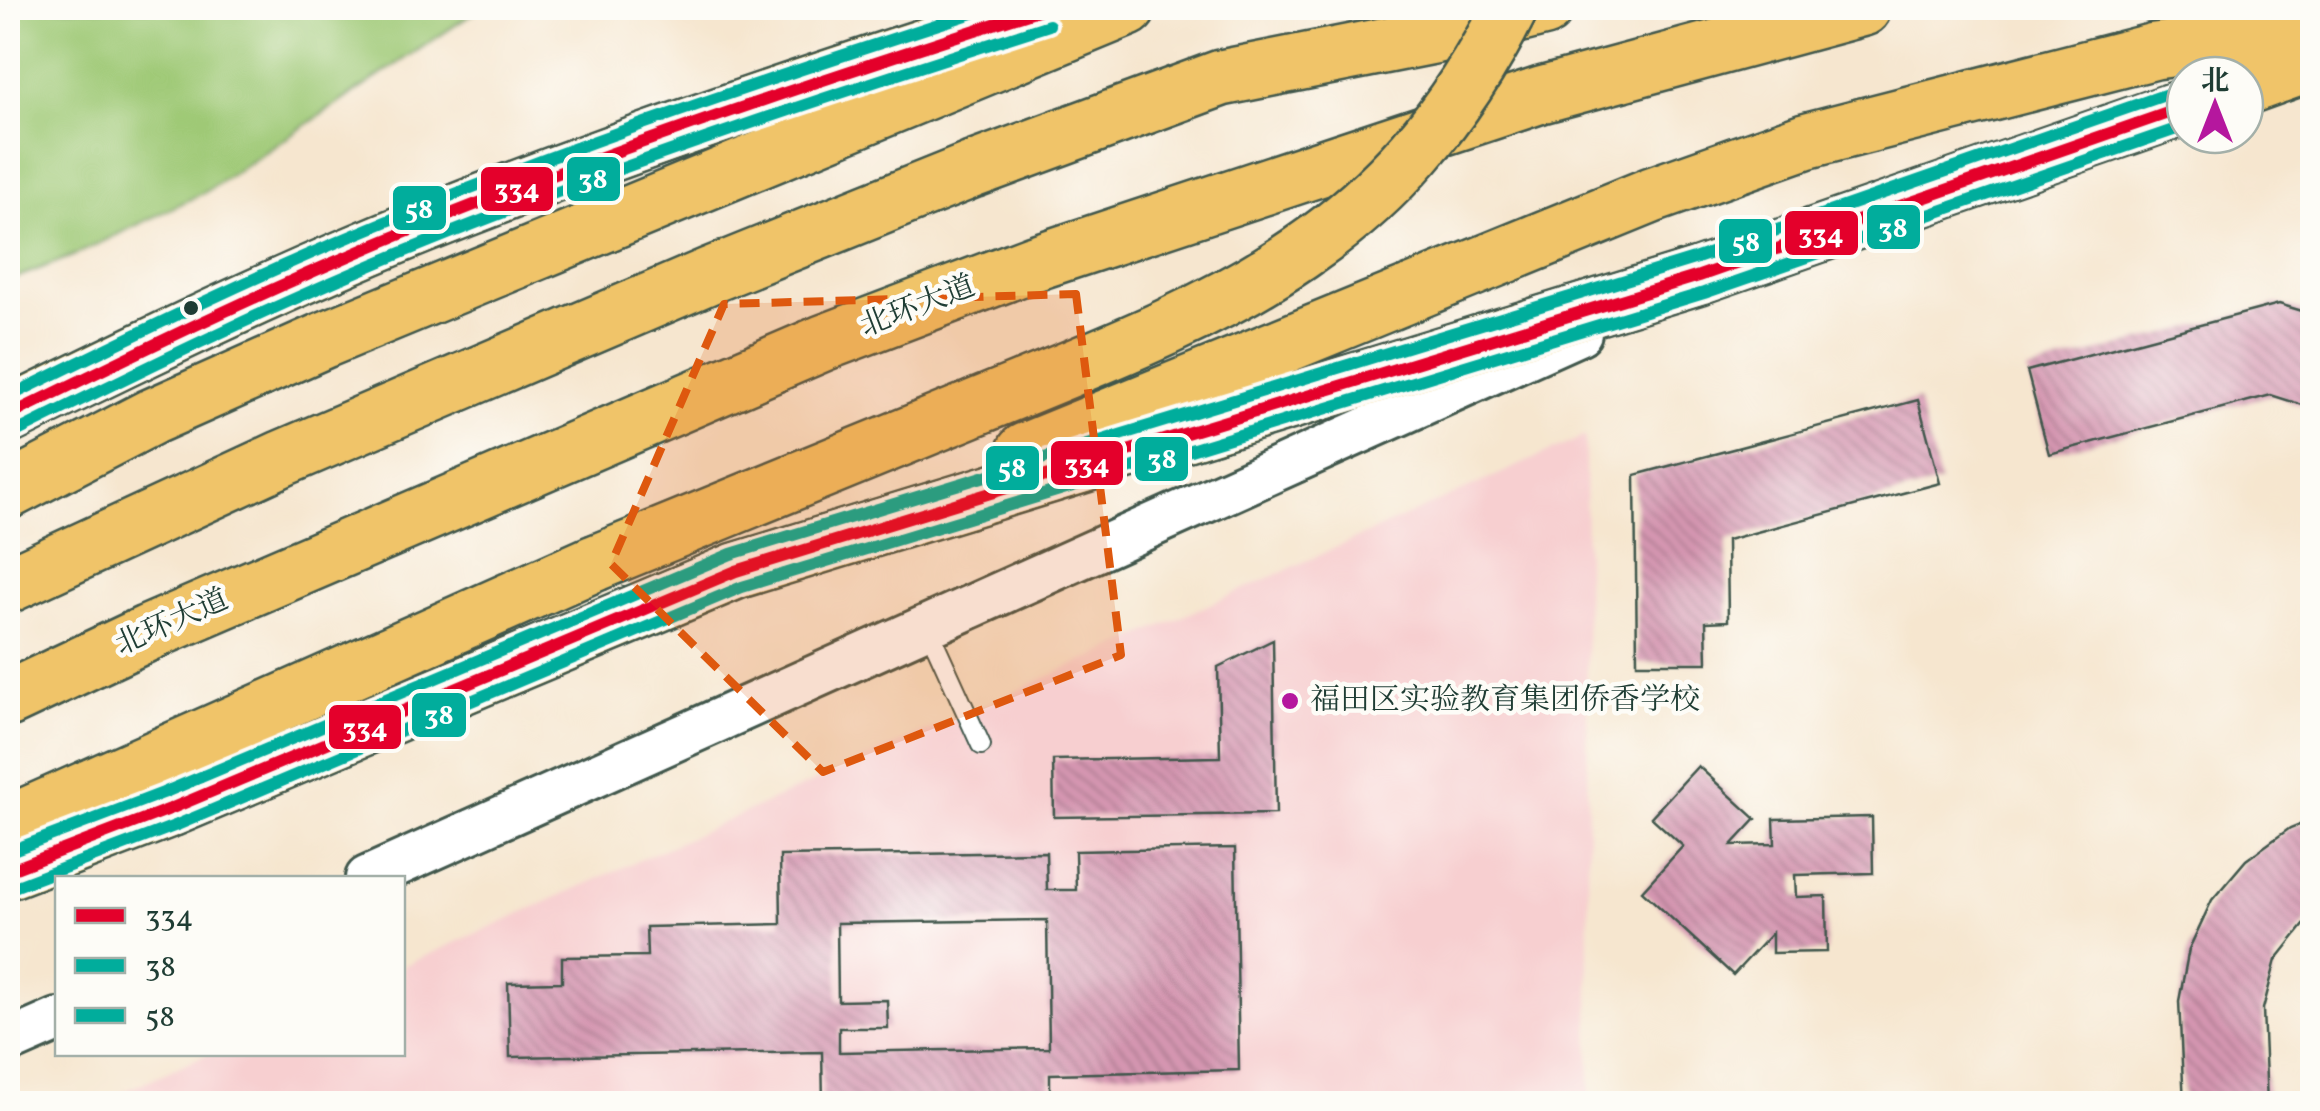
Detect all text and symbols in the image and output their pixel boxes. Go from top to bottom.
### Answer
north arrow [2165,55,2265,155]
text: 北 [2201,63,2229,102]
line badge: 38 [565,155,622,203]
text: 38 [578,161,608,200]
line badge: 334 [479,165,555,213]
text: 334 [494,171,540,210]
line badge: 58 [391,184,448,232]
text: 58 [405,191,433,230]
line badge: 38 [1865,203,1922,251]
line badge: 334 [1783,209,1860,257]
text: 38 [1878,210,1908,249]
text: 334 [1798,216,1844,255]
line badge: 58 [1717,217,1774,265]
text: 58 [1732,224,1760,263]
street label: 北环大道 [854,266,982,348]
unlabelled marker [181,298,201,318]
line badge: 38 [1133,435,1190,483]
line badge: 334 [1049,439,1125,487]
text: 38 [1147,441,1177,480]
line badge: 58 [984,444,1041,492]
text: 334 [1064,446,1110,485]
text: 58 [998,450,1026,489]
street label: 北环大道 [109,579,235,667]
place label: 福田区实验教育集团侨香学校 [1310,680,1700,722]
marker: 福田区实验教育集团侨香学校 [1279,690,1301,712]
line badge: 38 [410,691,468,739]
text: 38 [424,697,454,736]
line badge: 334 [327,703,403,751]
text: 334 [342,710,388,749]
legend [55,876,405,1056]
text: 334 [145,897,193,939]
text: 38 [145,947,176,989]
text: 58 [145,997,175,1039]

